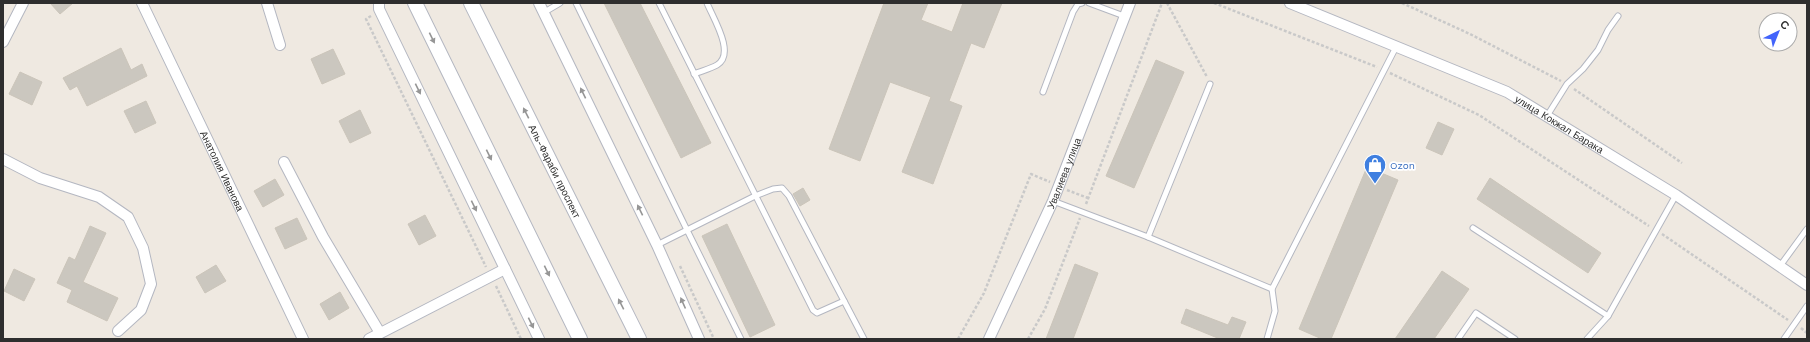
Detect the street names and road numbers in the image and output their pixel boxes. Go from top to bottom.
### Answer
street label: улица Кокжал Барака [1513,93,1606,156]
street label: Аль-Фараби проспект [527,123,583,220]
street label: Анатолия Иванова [198,129,246,213]
street label: Увалиева улица [1045,136,1083,211]

